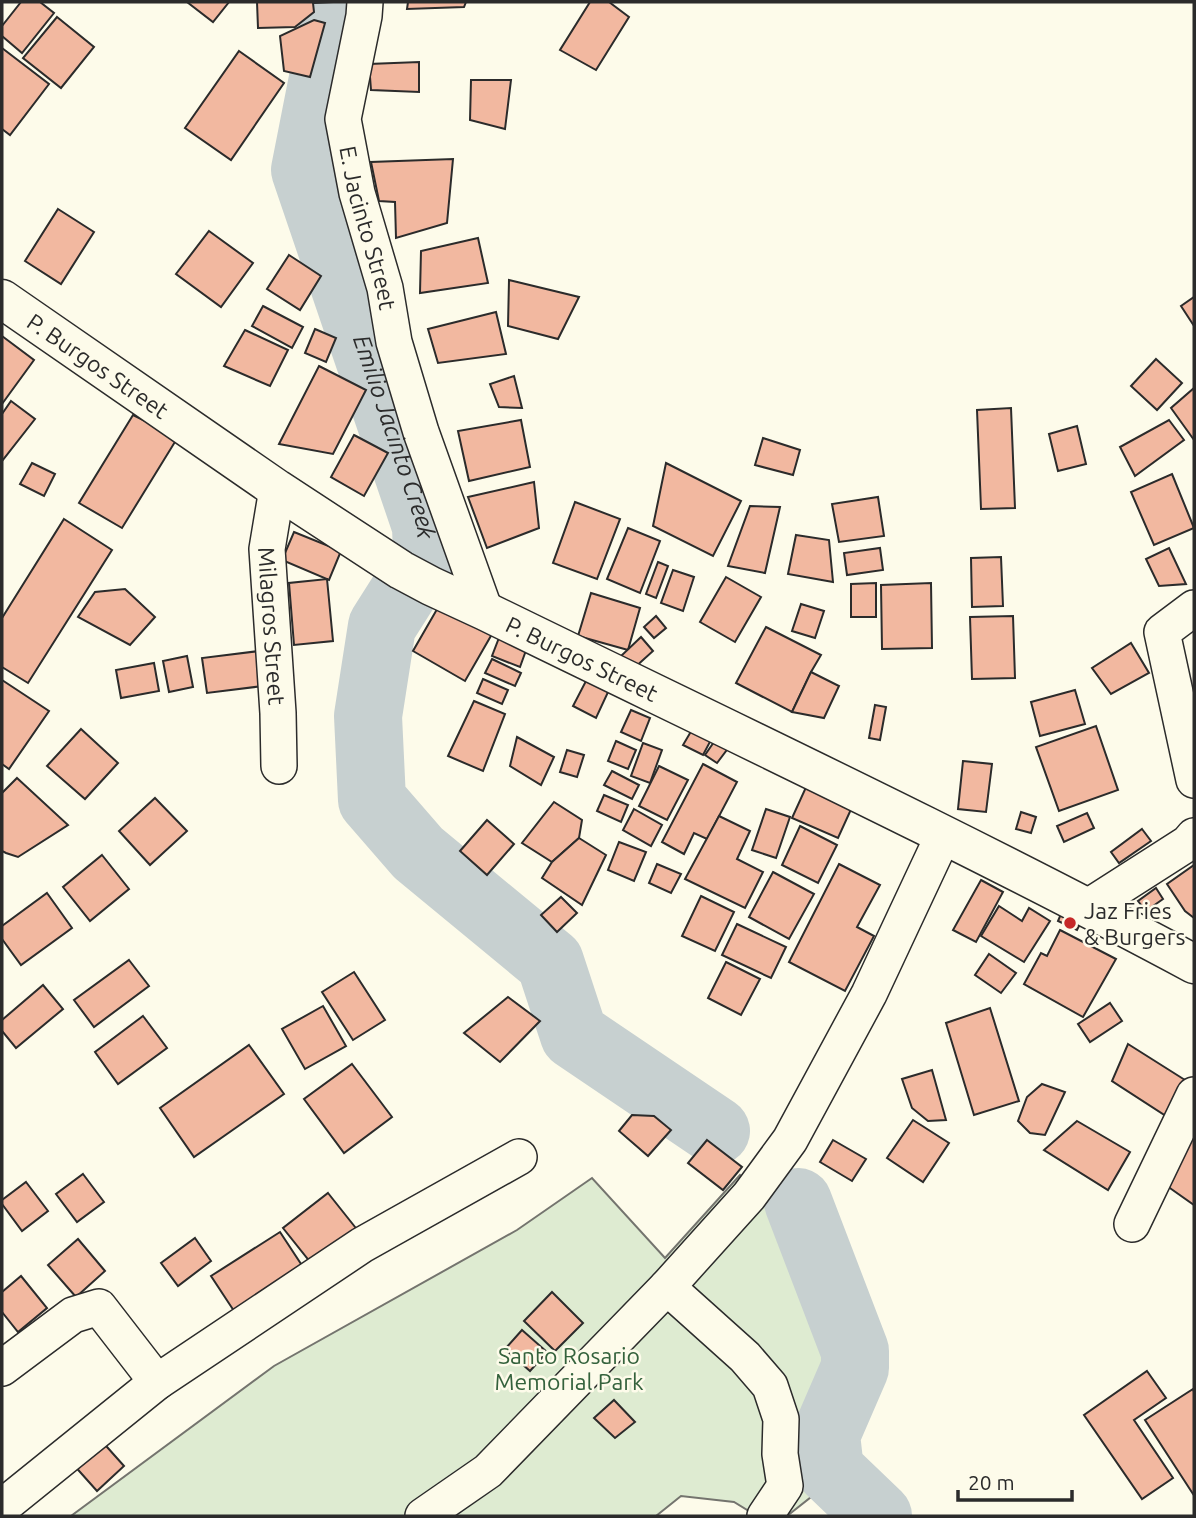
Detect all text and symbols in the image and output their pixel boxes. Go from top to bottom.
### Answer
street label: E. Jacinto Street [336,144,401,312]
street label: P. Burgos Street [23,308,173,423]
water label: Emilio Jacinto Creek [348,331,440,540]
street label: Milagros Street [254,546,290,706]
street label: P. Burgos Street [502,611,662,706]
place label: Jaz Fries & Burgers [1084,898,1185,949]
marker: Jaz Fries & Burgers [1062,915,1078,931]
park label: Santo Rosario Memorial Park [494,1343,644,1394]
scale bar [958,1458,1072,1502]
text: 20 m [968,1470,1015,1494]

